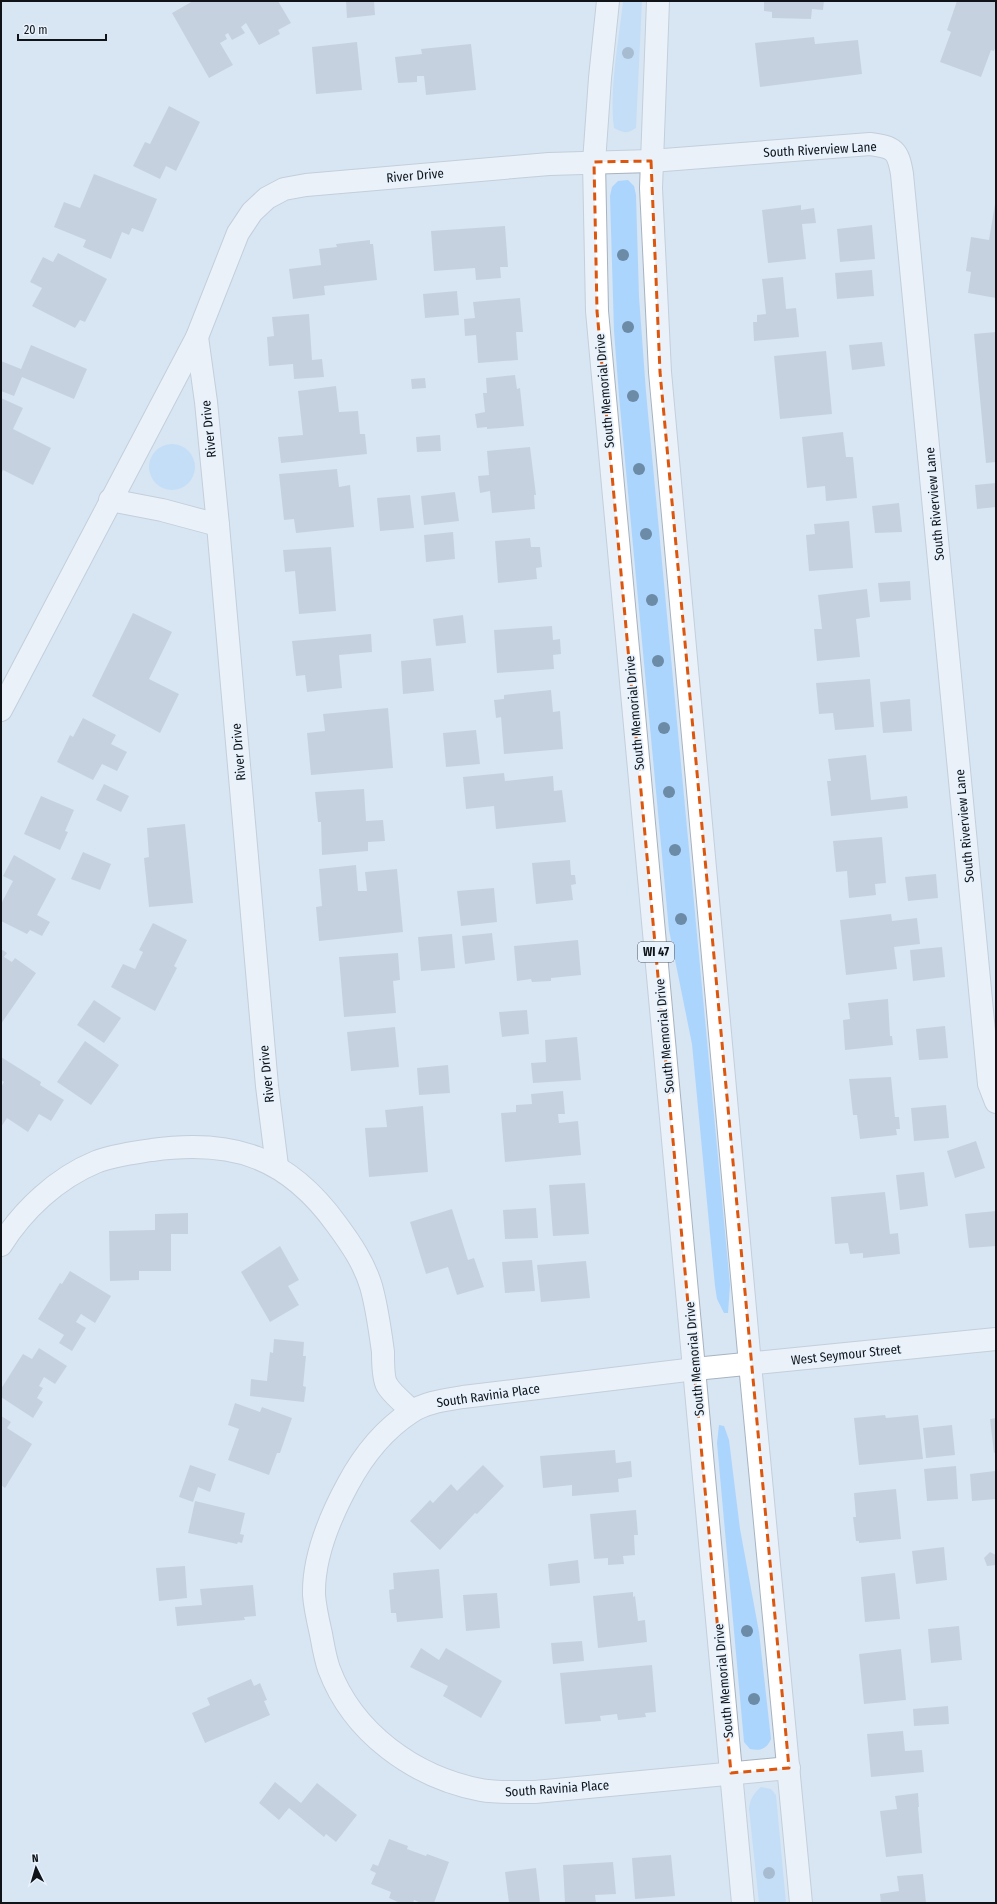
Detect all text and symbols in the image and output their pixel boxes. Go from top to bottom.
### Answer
scale bar [18,16,106,42]
text: 20 m [24,23,48,37]
street label: South Riverview Lane [763,139,877,160]
street label: River Drive [386,166,444,185]
street label: South Memorial Drive [592,333,617,449]
street label: River Drive [198,400,219,458]
street label: South Riverview Lane [922,447,947,561]
street label: South Memorial Drive [622,655,647,771]
street label: River Drive [229,723,248,781]
street label: South Riverview Lane [952,769,977,883]
road number: WI 47 [638,942,674,962]
street label: South Memorial Drive [652,978,677,1094]
street label: River Drive [256,1045,277,1103]
street label: South Memorial Drive [682,1301,707,1417]
street label: West Seymour Street [790,1341,903,1368]
street label: South Ravinia Place [435,1381,541,1410]
street label: South Memorial Drive [711,1623,736,1739]
street label: South Ravinia Place [505,1777,610,1800]
north arrow [16,1848,56,1888]
text: N [31,1852,39,1865]

